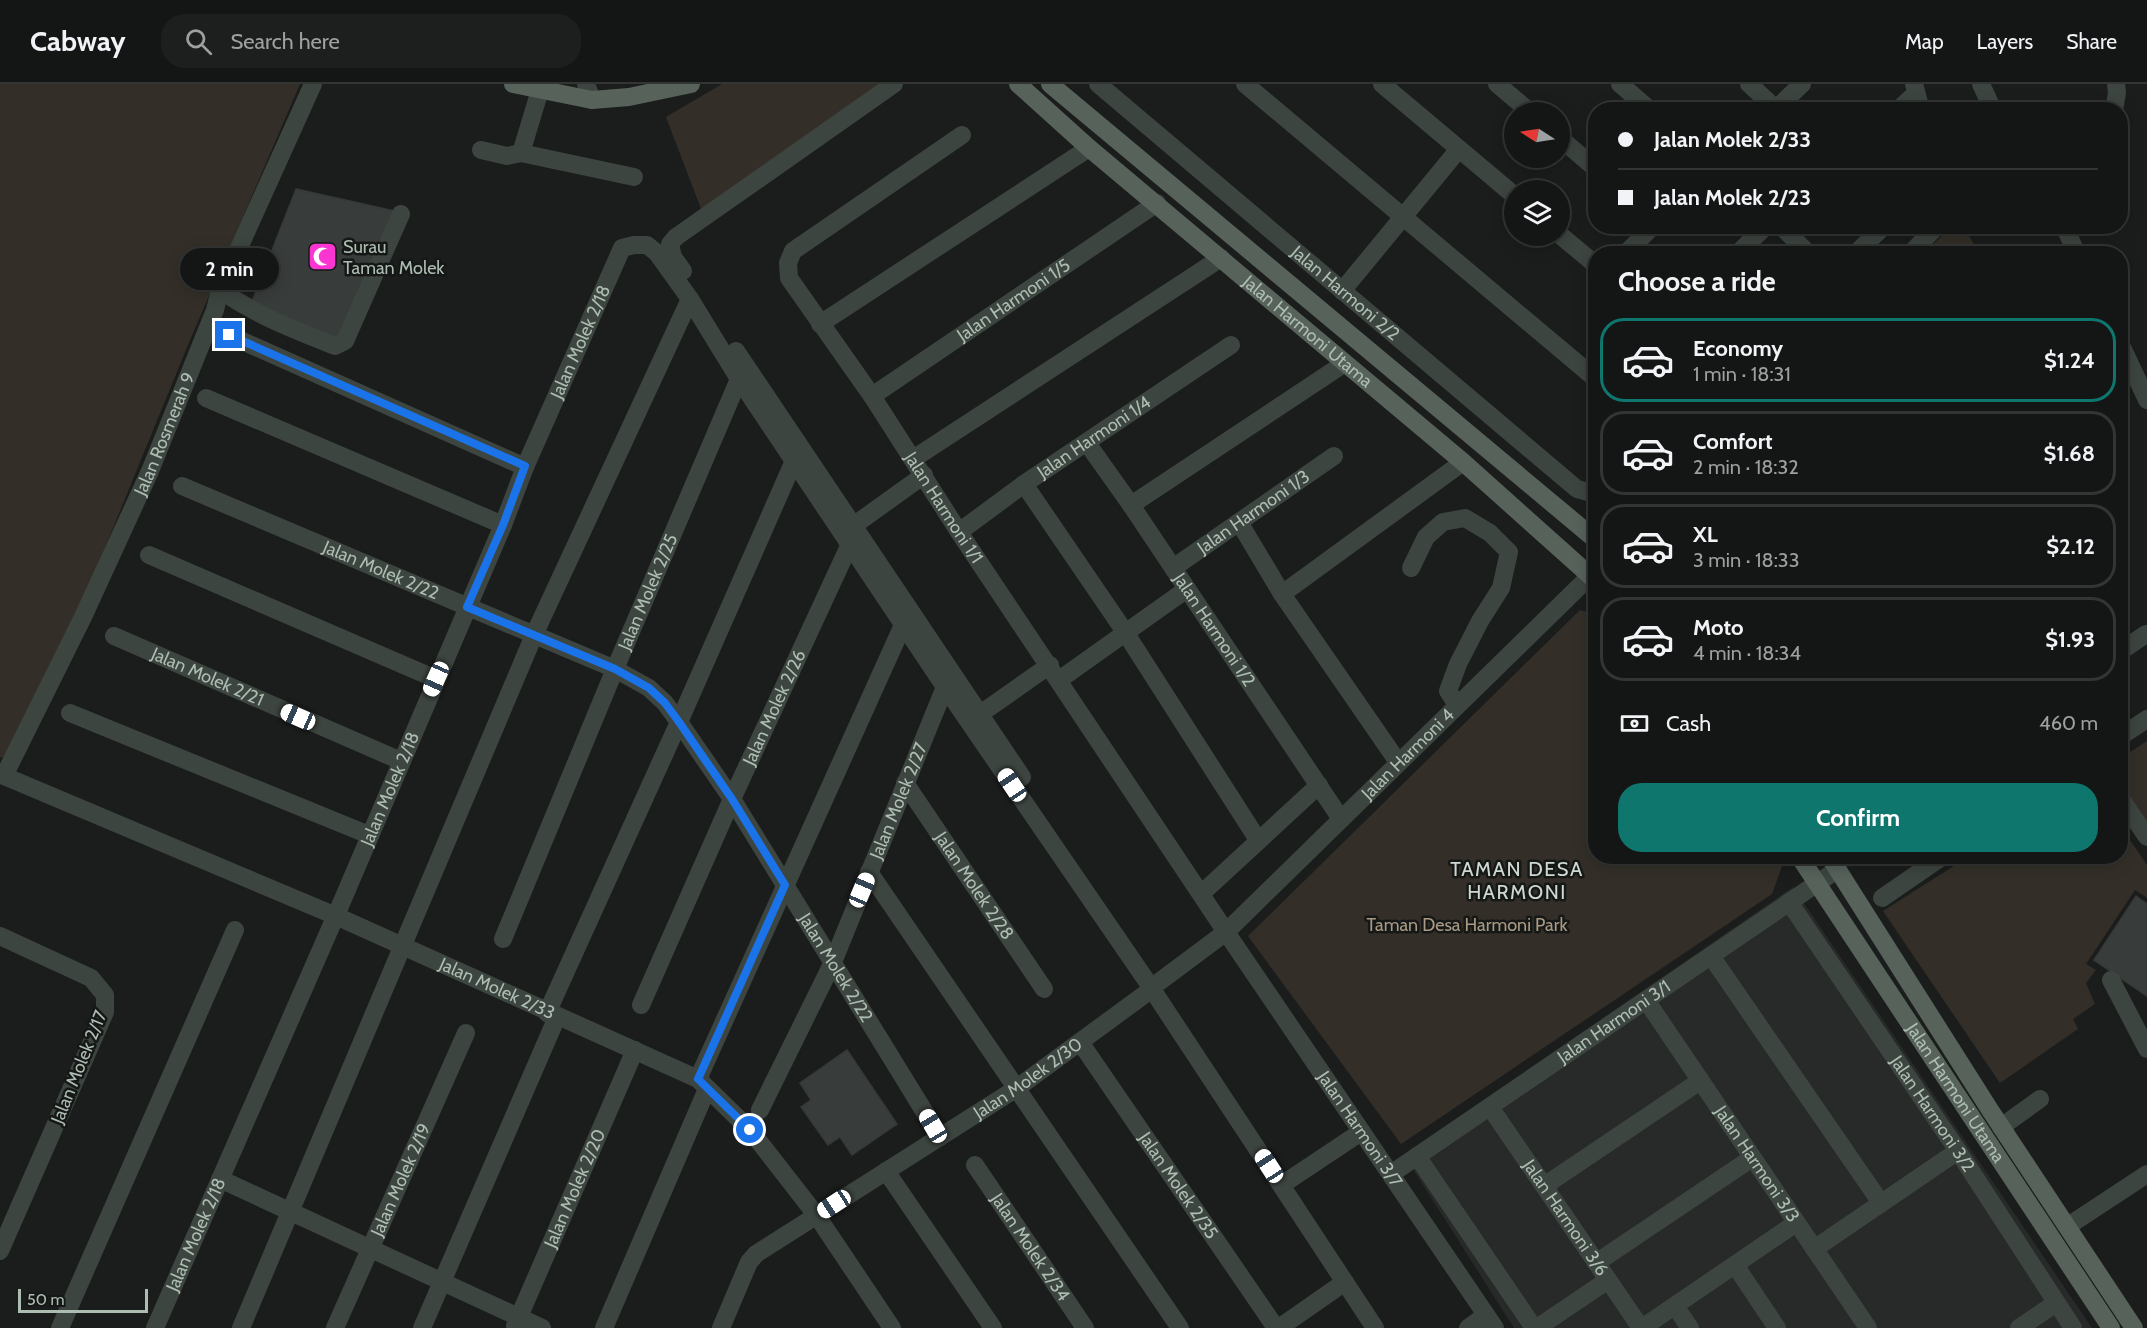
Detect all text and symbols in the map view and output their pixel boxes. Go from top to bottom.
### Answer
search box [161,14,581,68]
text: Cabway [30,24,125,58]
icon: search [182,25,215,58]
text: Search here [230,28,340,55]
text: Map [1905,29,1944,54]
text: Layers [1977,29,2033,54]
text: Share [2066,29,2117,54]
north arrow [1504,102,1570,168]
map controls [1504,102,1570,246]
text: Jalan Molek 2/33 [1654,126,1811,153]
button: layers [1504,180,1570,246]
text: Jalan Molek 2/23 [1654,184,1811,211]
place label: Surau Taman Molek [343,236,445,279]
street label: Jalan Harmoni 2/2 [1286,240,1404,345]
mosque icon: Surau Taman Molek [306,241,338,273]
callout: 2 min [180,248,278,290]
street label: Jalan Harmoni 1/5 [952,254,1074,347]
text: 2 min [205,257,254,281]
text: Choose a ride [1618,265,1776,298]
street label: Jalan Harmoni Utama [1237,270,1377,392]
street label: Jalan Molek 2/18 [545,282,615,403]
route end [215,321,242,348]
icon: car [1621,333,1675,387]
text: Economy [1693,335,1783,362]
text: $1.24 [2044,347,2095,374]
text: 1 min · 18:31 [1693,362,1791,386]
street label: Jalan Rosmerah 9 [129,369,200,500]
street label: Jalan Harmoni 1/4 [1032,391,1155,484]
icon: car [1621,426,1675,480]
text: Comfort [1693,428,1772,455]
text: $1.68 [2044,440,2095,467]
street label: Jalan Harmoni 1/1 [899,447,988,568]
text: 2 min · 18:32 [1693,455,1799,479]
street label: Jalan Harmoni 1/3 [1192,465,1314,559]
icon: car [1621,519,1675,573]
text: XL [1693,521,1718,548]
street label: Jalan Molek 2/25 [613,531,682,654]
text: $2.12 [2046,533,2095,560]
street label: Jalan Molek 2/22 [319,535,442,604]
text: 3 min · 18:33 [1693,548,1799,572]
street label: Jalan Harmoni 1/2 [1168,568,1260,691]
icon: car [1621,612,1675,666]
text: Moto [1693,614,1744,641]
text: $1.93 [2045,626,2095,653]
text: 4 min · 18:34 [1693,641,1801,665]
street label: Jalan Molek 2/21 [147,642,267,711]
street label: Jalan Molek 2/26 [738,646,811,770]
car [420,659,452,699]
car [278,701,318,733]
street label: Jalan Harmoni 4 [1356,704,1459,805]
icon: cash [1618,707,1651,740]
text: Cash [1666,710,1711,737]
text: 460 m [2039,711,2098,735]
street label: Jalan Molek 2/18 [356,729,424,850]
street label: Jalan Molek 2/27 [865,739,932,863]
car [994,765,1030,805]
button: Confirm [1618,783,2098,852]
street label: Jalan Molek 2/28 [930,827,1019,944]
district label: TAMAN DESA HARMONI [1450,857,1584,904]
car [847,870,877,910]
street label: Jalan Molek 2/22 [793,908,878,1026]
park label: Taman Desa Harmoni Park [1367,914,1568,936]
street label: Jalan Molek 2/33 [435,953,558,1024]
street label: Jalan Harmoni 3/1 [1552,976,1675,1069]
street label: Jalan Molek 2/17 [46,1007,112,1128]
street label: Jalan Harmoni Utama [1901,1018,2010,1167]
street label: Jalan Molek 2/30 [969,1033,1086,1124]
street label: Jalan Harmoni 3/2 [1885,1051,1980,1176]
street label: Jalan Harmoni 3/7 [1312,1066,1407,1191]
street label: Jalan Harmoni 3/3 [1709,1101,1804,1226]
car [916,1106,950,1146]
route start [736,1116,763,1143]
street label: Jalan Molek 2/19 [366,1120,435,1241]
street label: Jalan Molek 2/20 [539,1126,610,1252]
street label: Jalan Molek 2/35 [1133,1127,1223,1243]
car [1252,1146,1286,1186]
street label: Jalan Harmoni 3/6 [1518,1155,1613,1280]
street label: Jalan Molek 2/18 [161,1174,231,1296]
car [814,1187,854,1221]
street label: Jalan Molek 2/34 [986,1188,1075,1305]
scale bar [18,1286,148,1314]
text: 50 m [27,1290,64,1309]

